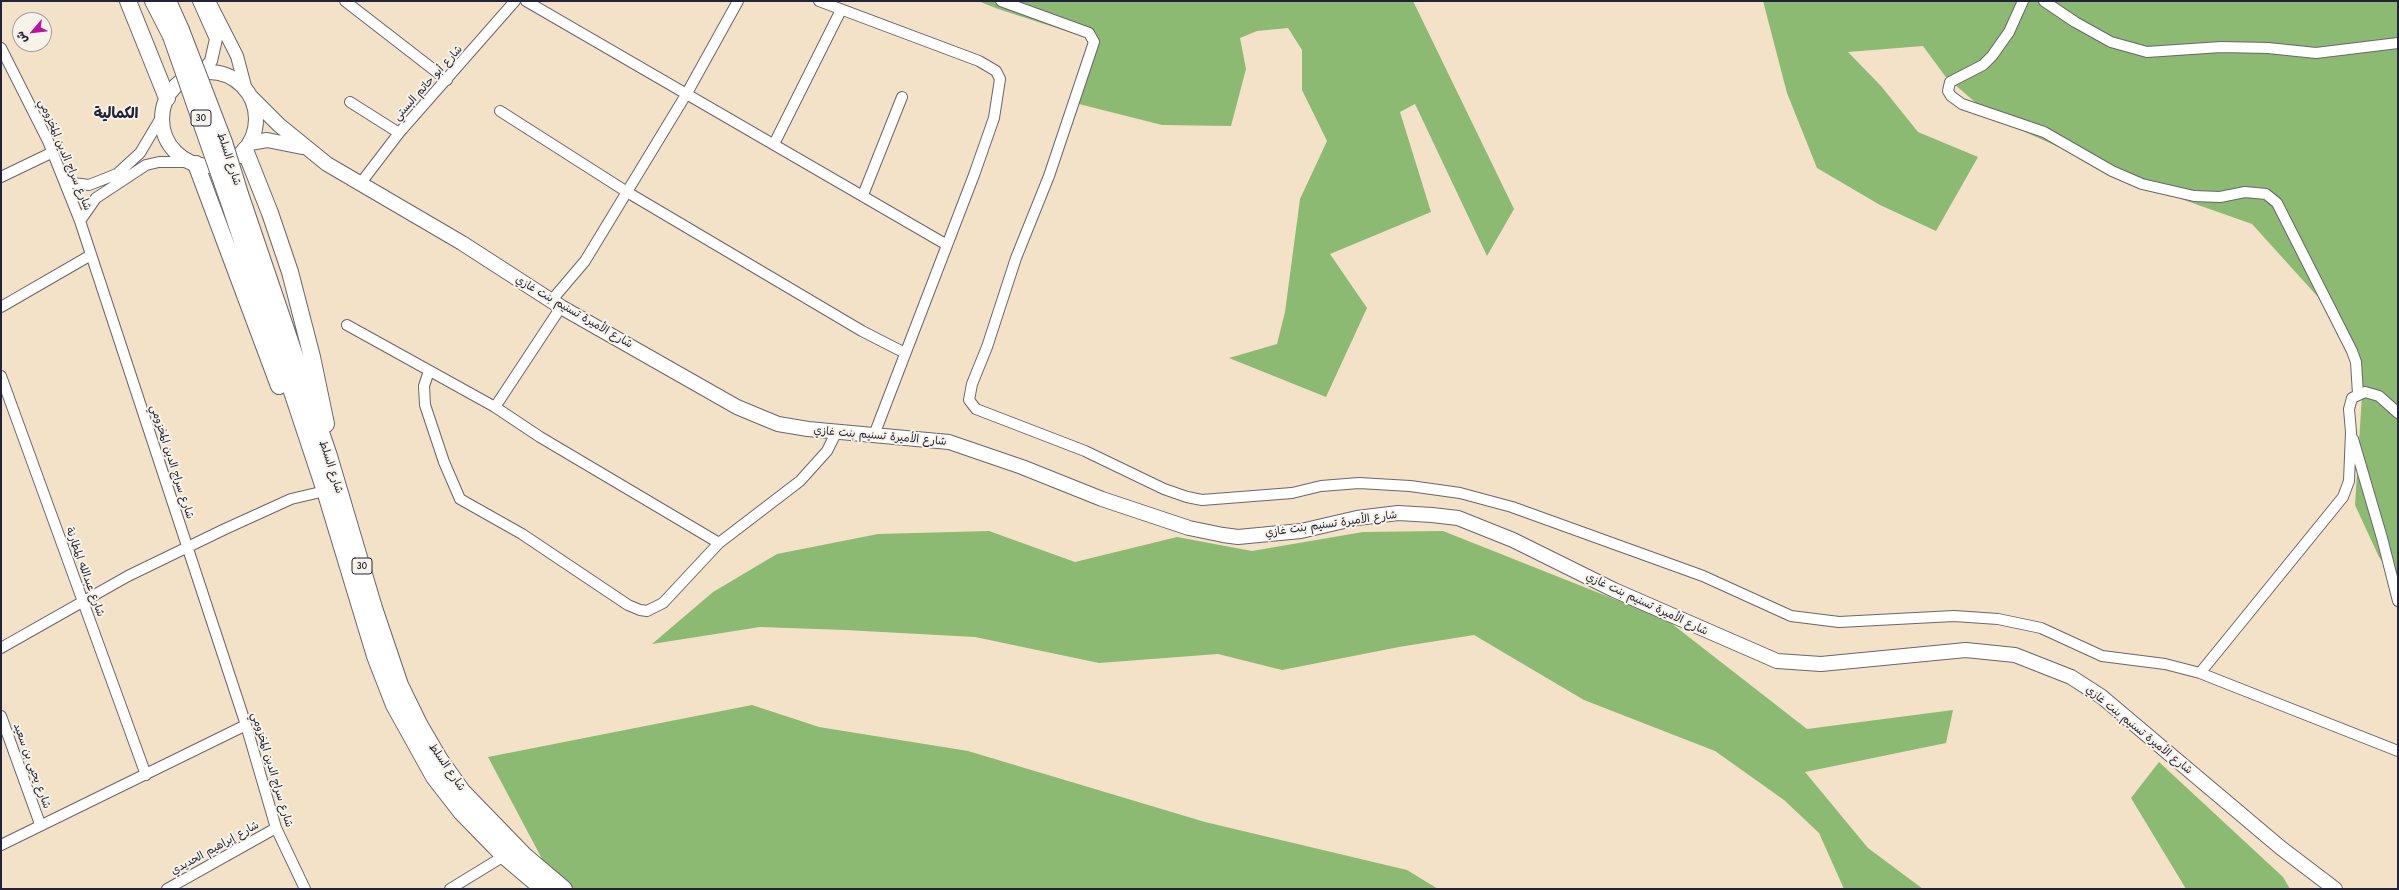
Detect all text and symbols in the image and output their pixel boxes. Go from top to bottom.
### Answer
north arrow [12,12,52,52]
text: ش [13,29,30,46]
street label: شارع أبو حاتم البستي [391,43,465,123]
street label: شارع سراج الدين المخزومي [36,98,94,212]
district label: الكمالية [94,105,138,123]
road number: 30 [191,110,211,126]
street label: شارع السلط [214,131,244,187]
street label: شارع الأميرة تسنيم بنت غازي [513,273,635,351]
street label: شارع سراج الدين المخزومي [147,403,197,521]
street label: شارع الأميرة تسنيم بنت غازي [813,424,947,448]
street label: شارع السلط [316,439,346,495]
street label: شارع الأميرة تسنيم بنت غازي [1264,508,1398,540]
street label: شارع عبدالله المطارنة [63,526,107,618]
road number: 30 [352,558,372,574]
street label: شارع الأميرة تسنيم بنت غازي [1584,570,1710,638]
street label: شارع الأميرة تسنيم بنت غازي [2083,683,2195,777]
street label: شارع سراج الدين المخزومي [248,711,296,829]
street label: شارع يحيى بن سعيد [10,721,54,811]
street label: شارع السلط [426,741,468,793]
street label: شارع إبراهيم الحديدي [169,818,261,878]

